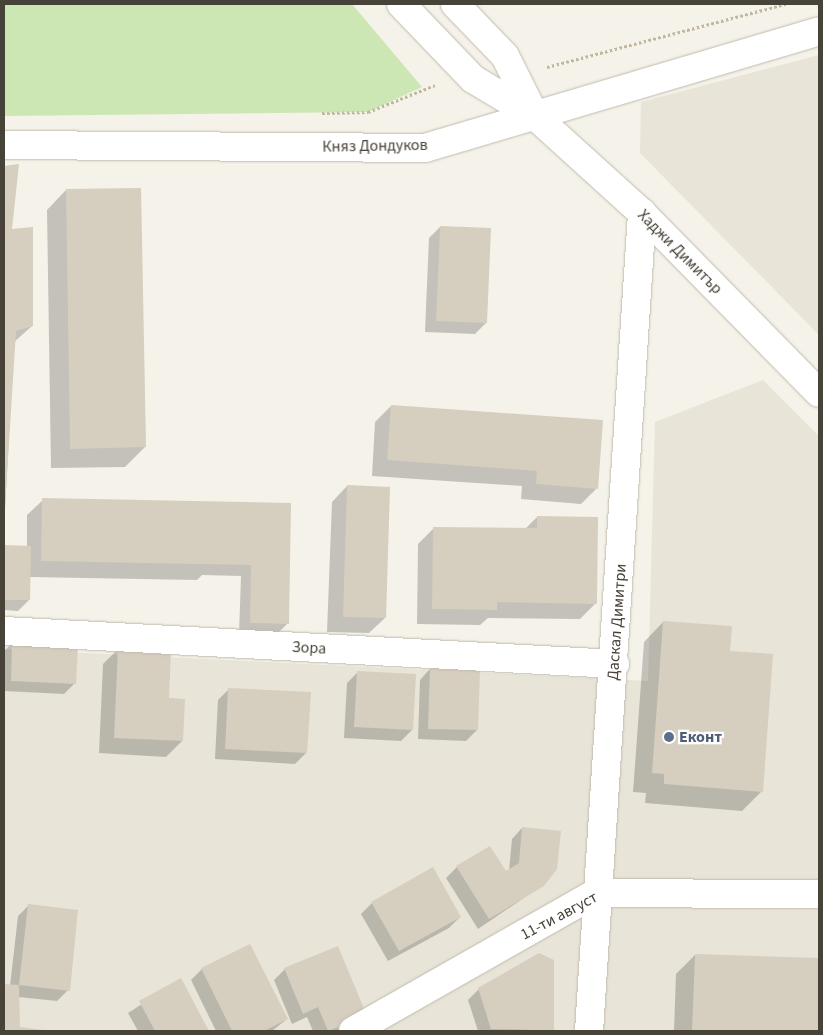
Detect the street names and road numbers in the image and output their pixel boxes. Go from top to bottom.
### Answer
street label: Княз Дондуков [322,135,428,157]
street label: Хаджи Димитър [634,206,726,298]
street label: Даскал Димитри [603,563,631,681]
street label: Зора [291,638,327,658]
street label: 11-ти август [517,888,601,944]

